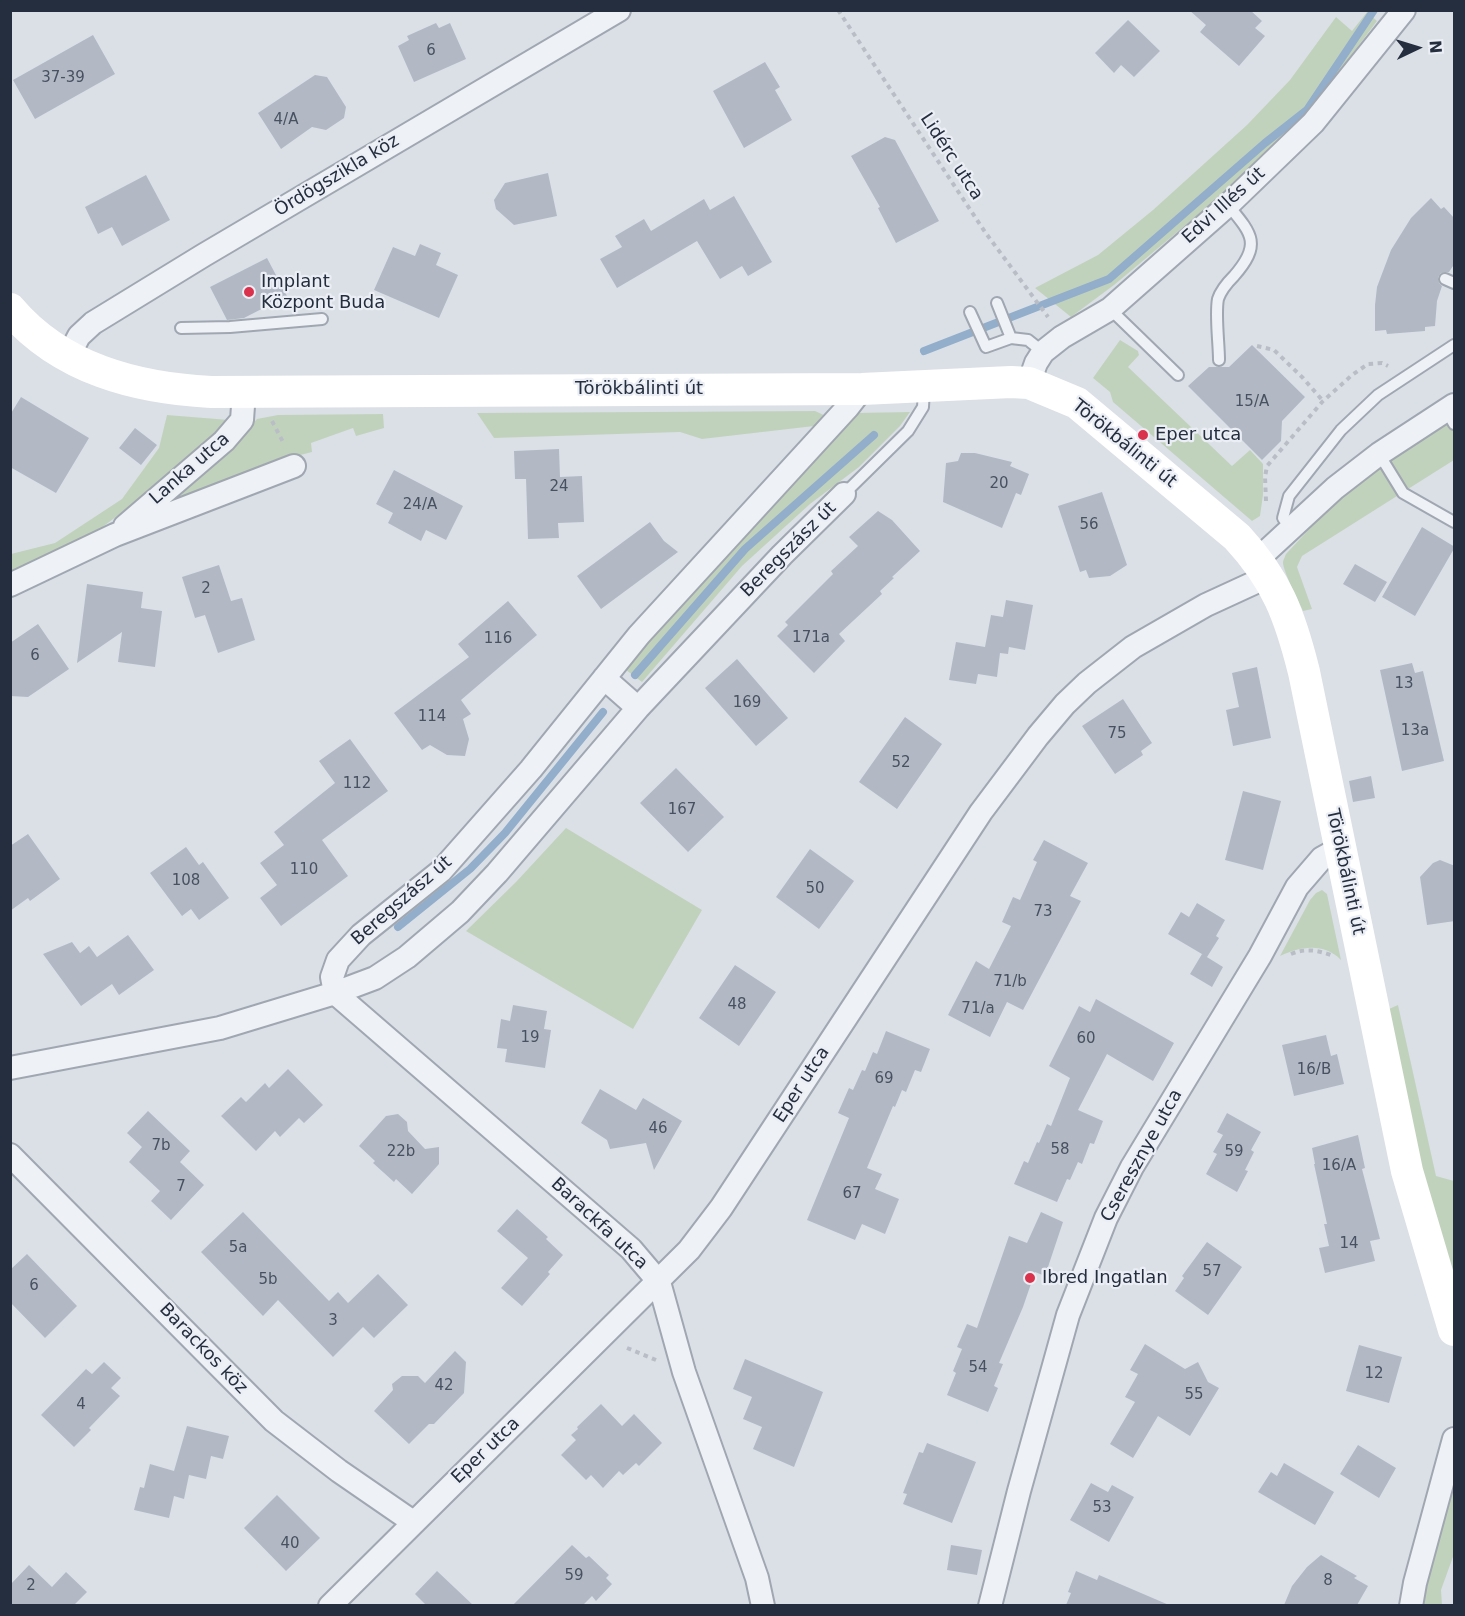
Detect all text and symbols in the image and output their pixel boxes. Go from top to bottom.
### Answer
north arrow [1387,18,1447,78]
text: N [1426,39,1445,54]
house number: 6 [426,42,436,60]
house number: 37-39 [41,69,85,87]
street label: Lidérc utca [915,109,987,205]
house number: 4/A [274,111,298,129]
street label: Ördögszikla köz [271,130,403,222]
street label: Edvi Illés út [1178,163,1270,249]
place label: Implant Központ Buda [261,271,385,314]
marker: Implant Központ Buda [242,285,256,299]
street label: Törökbálinti út [575,378,703,400]
house number: 15/A [1235,393,1269,411]
street label: Törökbálinti út [1067,395,1181,493]
place label: Eper utca [1155,424,1241,446]
street label: Lanka utca [146,428,234,510]
marker: Eper utca [1136,428,1150,442]
house number: 20 [989,475,1009,493]
house number: 24 [549,478,569,496]
house number: 24/A [403,496,437,514]
street label: Beregszász út [737,498,841,602]
house number: 56 [1079,516,1099,534]
house number: 2 [201,580,211,598]
house number: 171a [792,629,830,647]
house number: 116 [484,630,512,648]
house number: 6 [30,647,40,665]
house number: 13 [1394,675,1414,693]
house number: 169 [733,694,761,712]
house number: 114 [418,708,446,726]
house number: 13a [1401,722,1429,740]
house number: 75 [1107,725,1127,743]
house number: 52 [891,754,911,772]
house number: 112 [343,775,371,793]
house number: 167 [668,801,696,819]
street label: Törökbálinti út [1321,807,1369,937]
street label: Beregszász út [347,852,457,950]
house number: 110 [290,861,318,879]
house number: 108 [172,872,200,890]
house number: 50 [805,880,825,898]
house number: 73 [1033,903,1053,921]
house number: 71/b [993,973,1027,991]
house number: 48 [727,996,747,1014]
house number: 71/a [961,1000,995,1018]
house number: 19 [520,1029,540,1047]
house number: 60 [1076,1030,1096,1048]
street label: Eper utca [769,1043,835,1127]
house number: 16/B [1297,1061,1331,1079]
house number: 69 [874,1070,894,1088]
street label: Cseresznye utca [1097,1086,1187,1226]
house number: 46 [648,1120,668,1138]
house number: 7b [151,1137,171,1155]
house number: 58 [1050,1141,1070,1159]
house number: 22b [387,1143,415,1161]
house number: 59 [1224,1143,1244,1161]
house number: 16/A [1322,1157,1356,1175]
street label: Barackfa utca [546,1174,652,1274]
house number: 7 [176,1178,186,1196]
house number: 67 [842,1185,862,1203]
house number: 14 [1339,1235,1359,1253]
house number: 5a [229,1239,247,1257]
house number: 57 [1202,1263,1222,1281]
place label: Ibred Ingatlan [1042,1267,1168,1289]
house number: 5b [258,1271,278,1289]
marker: Ibred Ingatlan [1023,1271,1037,1285]
house number: 6 [29,1277,39,1295]
street label: Barackos köz [154,1299,252,1399]
house number: 3 [328,1312,338,1330]
house number: 54 [968,1359,988,1377]
house number: 12 [1364,1365,1384,1383]
house number: 42 [434,1377,454,1395]
house number: 55 [1184,1386,1204,1404]
house number: 4 [76,1396,86,1414]
street label: Eper utca [447,1413,525,1489]
house number: 53 [1092,1499,1112,1517]
house number: 40 [280,1535,300,1553]
house number: 59 [564,1567,584,1585]
house number: 8 [1323,1572,1333,1590]
house number: 2 [26,1577,36,1595]

